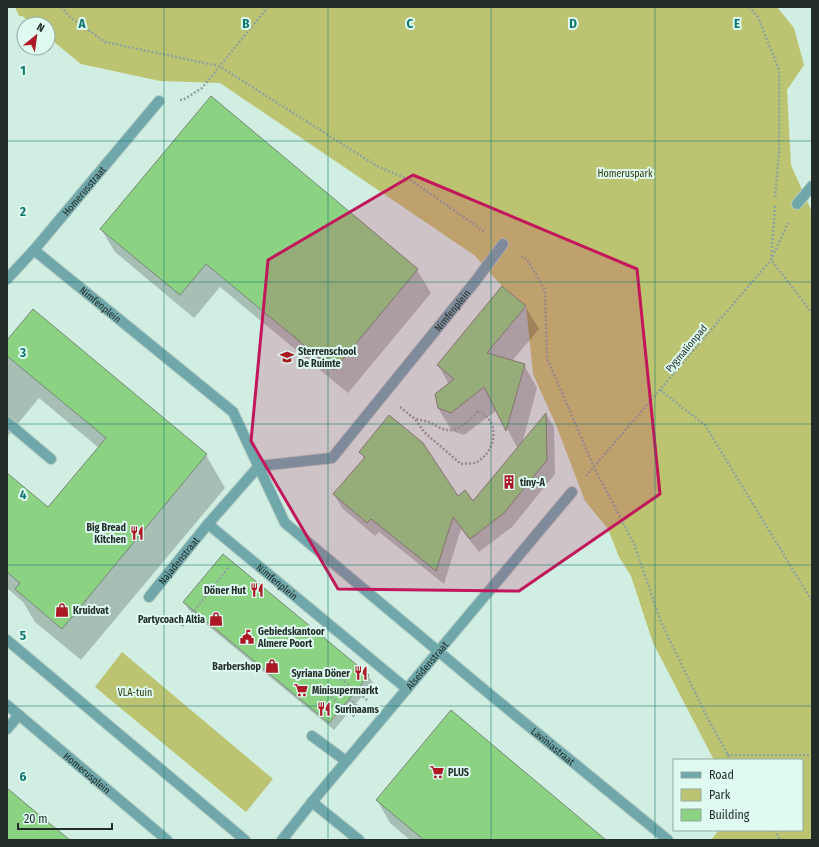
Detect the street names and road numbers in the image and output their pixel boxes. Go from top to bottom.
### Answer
street label: Homerusstraat [60,164,109,218]
street label: Nimfenplein [77,285,123,326]
street label: Nimfenplein [432,288,473,334]
street label: Pygmalionpad [664,323,710,375]
street label: Najadenstraat [157,534,203,587]
street label: Nimfenplein [254,562,300,603]
street label: Alseïdenstraat [404,639,452,692]
street label: Laviniastraat [528,726,577,769]
street label: Homerusplein [61,750,113,797]

